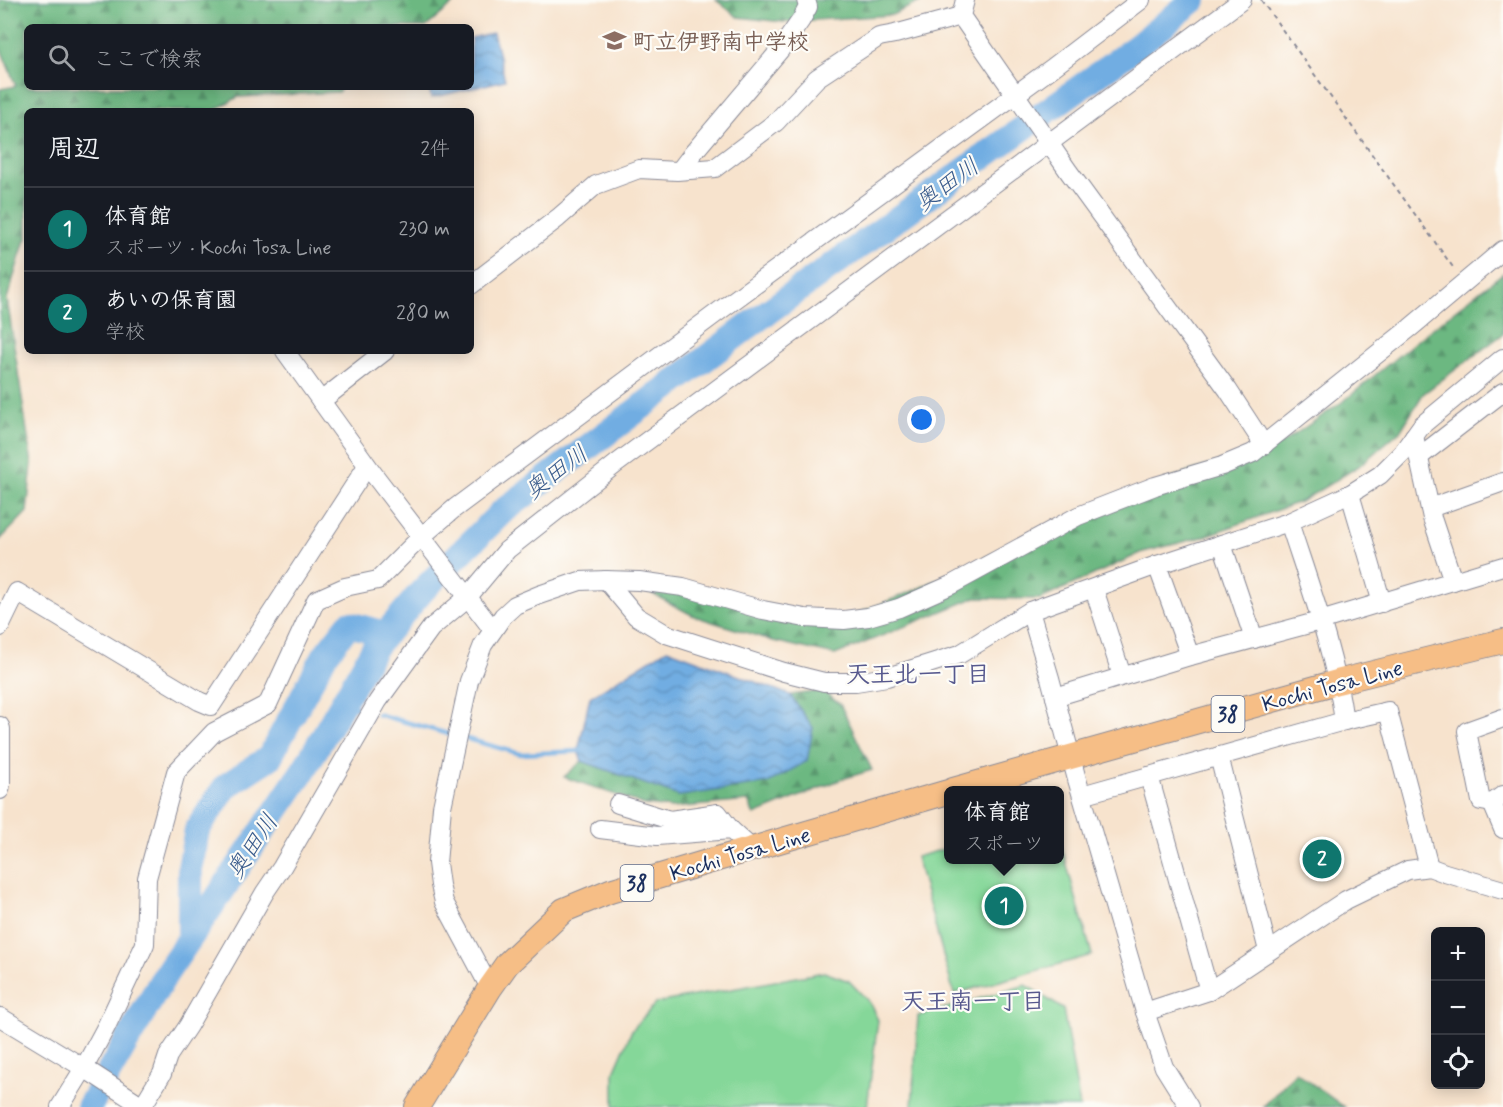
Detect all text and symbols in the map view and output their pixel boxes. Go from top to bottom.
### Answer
search box [24,24,474,90]
school or university icon: 町立伊野南中学校 [602,28,628,54]
place label: 町立伊野南中学校 [633,29,809,57]
icon: search [45,41,78,74]
text: ここで検索 [93,46,203,74]
text: 周辺 [48,133,100,167]
text: 2件 [420,136,450,163]
water label: 奥田川 [910,152,986,219]
text: 体育館 [105,203,171,231]
text: 1 [63,216,72,243]
text: 230 m [398,216,450,243]
text: スポーツ · Kochi Tosa Line [105,235,332,262]
text: あいの保育園 [105,287,237,315]
text: 2 [63,300,72,327]
text: 280 m [396,300,450,327]
text: 学校 [105,319,145,346]
your location [907,405,936,434]
water label: 奥田川 [519,439,595,507]
street label: Kochi Tosa Line [1259,655,1406,719]
district label: 天王北一丁目 [846,660,990,691]
road number: 38 [1212,696,1244,732]
popup [944,786,1064,864]
text: 体育館 [964,799,1030,827]
water label: 奥田川 [220,808,286,885]
street label: Kochi Tosa Line [667,822,814,888]
text: スポーツ [964,831,1044,858]
pin: 2 [1302,836,1342,882]
road number: 38 [620,865,654,901]
pin: 1 [984,884,1024,928]
map controls [1431,927,1485,1089]
button: + [1431,927,1485,981]
button: − [1431,981,1485,1035]
district label: 天王南一丁目 [901,987,1045,1018]
button: locate [1431,1035,1485,1089]

